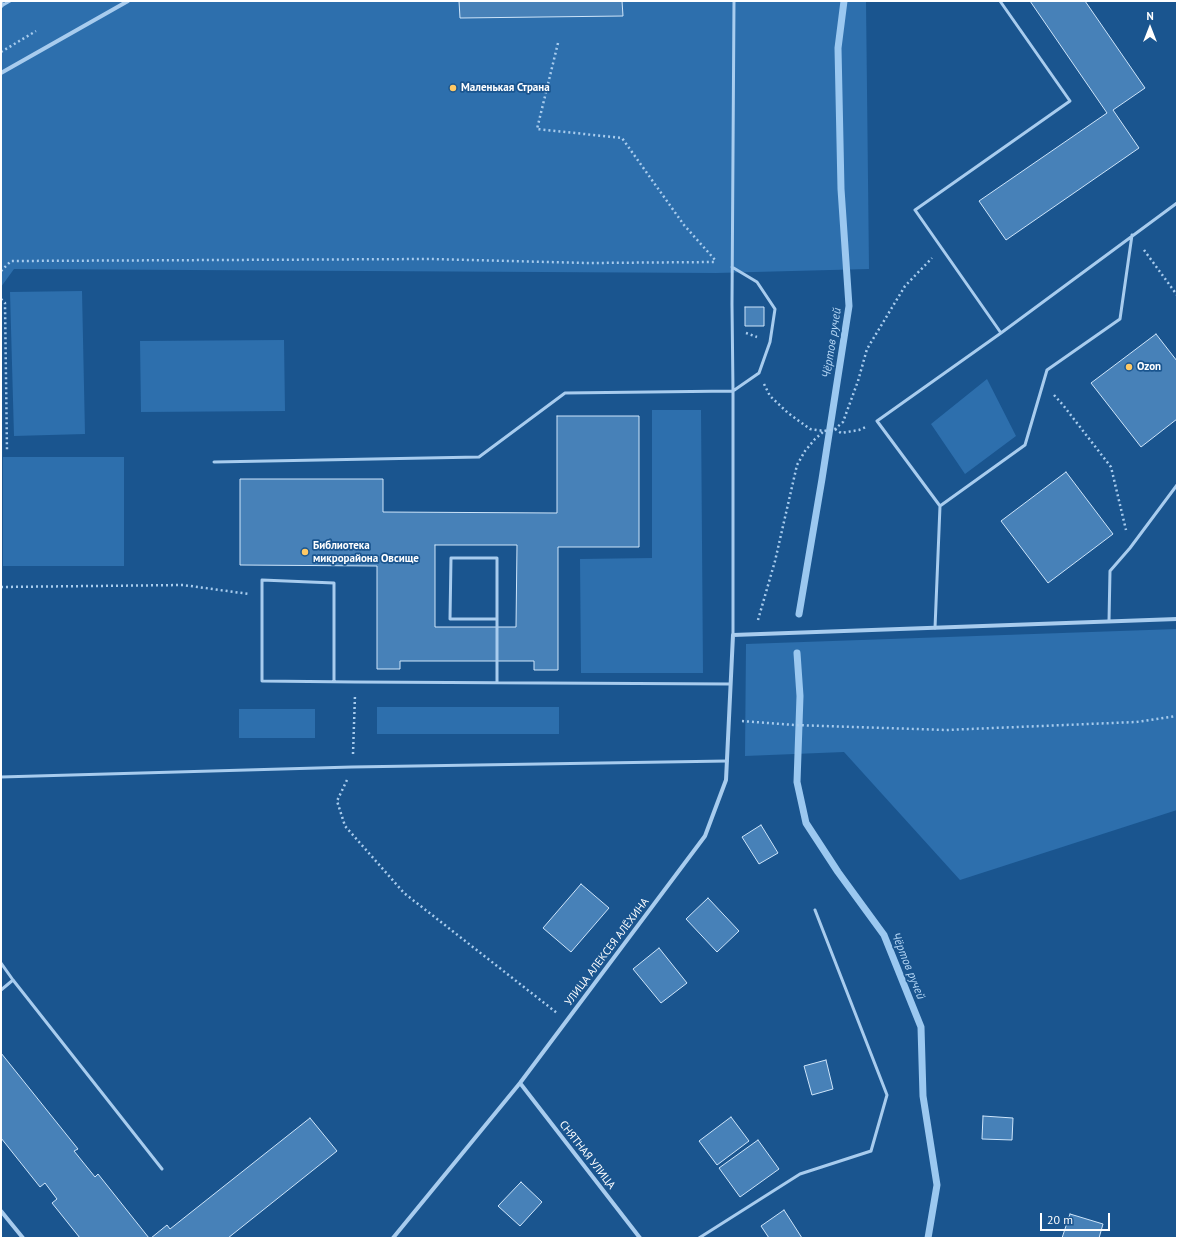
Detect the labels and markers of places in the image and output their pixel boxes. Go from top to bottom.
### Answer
place label: Маленькая Страна [461,81,550,95]
marker: Маленькая Страна [448,83,458,93]
place label: Ozon [1137,360,1161,374]
marker: Ozon [1124,362,1134,372]
place label: Библиотека микрорайона Овсище [313,539,419,565]
marker: Библиотека микрорайона Овсище [300,547,310,557]

